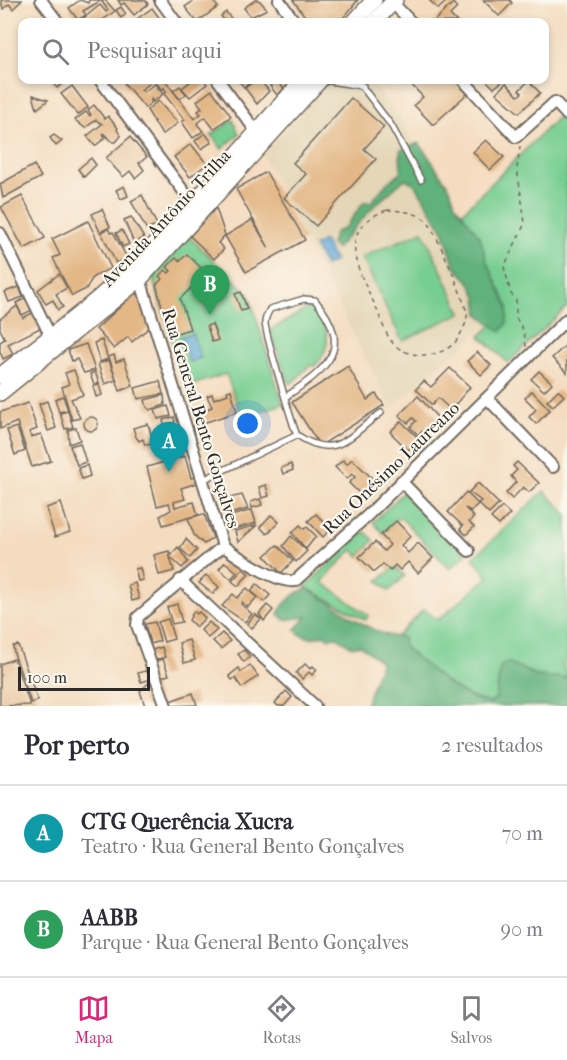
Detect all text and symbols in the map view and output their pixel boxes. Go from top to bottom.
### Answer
search box [18,18,549,84]
icon: search [39,35,72,68]
text: Pesquisar aqui [87,38,222,64]
street label: Avenida Antônio Trilha [97,145,236,292]
pin: B [190,266,230,315]
street label: Rua General Bento Gonçalves [157,306,244,531]
street label: Rua Onésimo Laureano [319,398,464,539]
your location [233,409,262,438]
pin: A [150,422,188,472]
scale bar [18,664,150,692]
text: 100 m [27,668,67,687]
text: Por perto [24,730,129,761]
text: 2 resultados [441,734,543,757]
text: CTG Querência Xucra [81,809,293,835]
text: A [37,822,50,845]
text: 70 m [501,822,543,845]
text: Teatro · Rua General Bento Gonçalves [81,835,404,858]
text: AABB [81,905,138,931]
text: B [37,918,50,941]
text: 90 m [501,918,543,941]
text: Parque · Rua General Bento Gonçalves [81,931,409,954]
tab: Mapa [75,992,113,1047]
tab: Rotas [263,992,301,1047]
tab: Salvos [451,992,492,1047]

